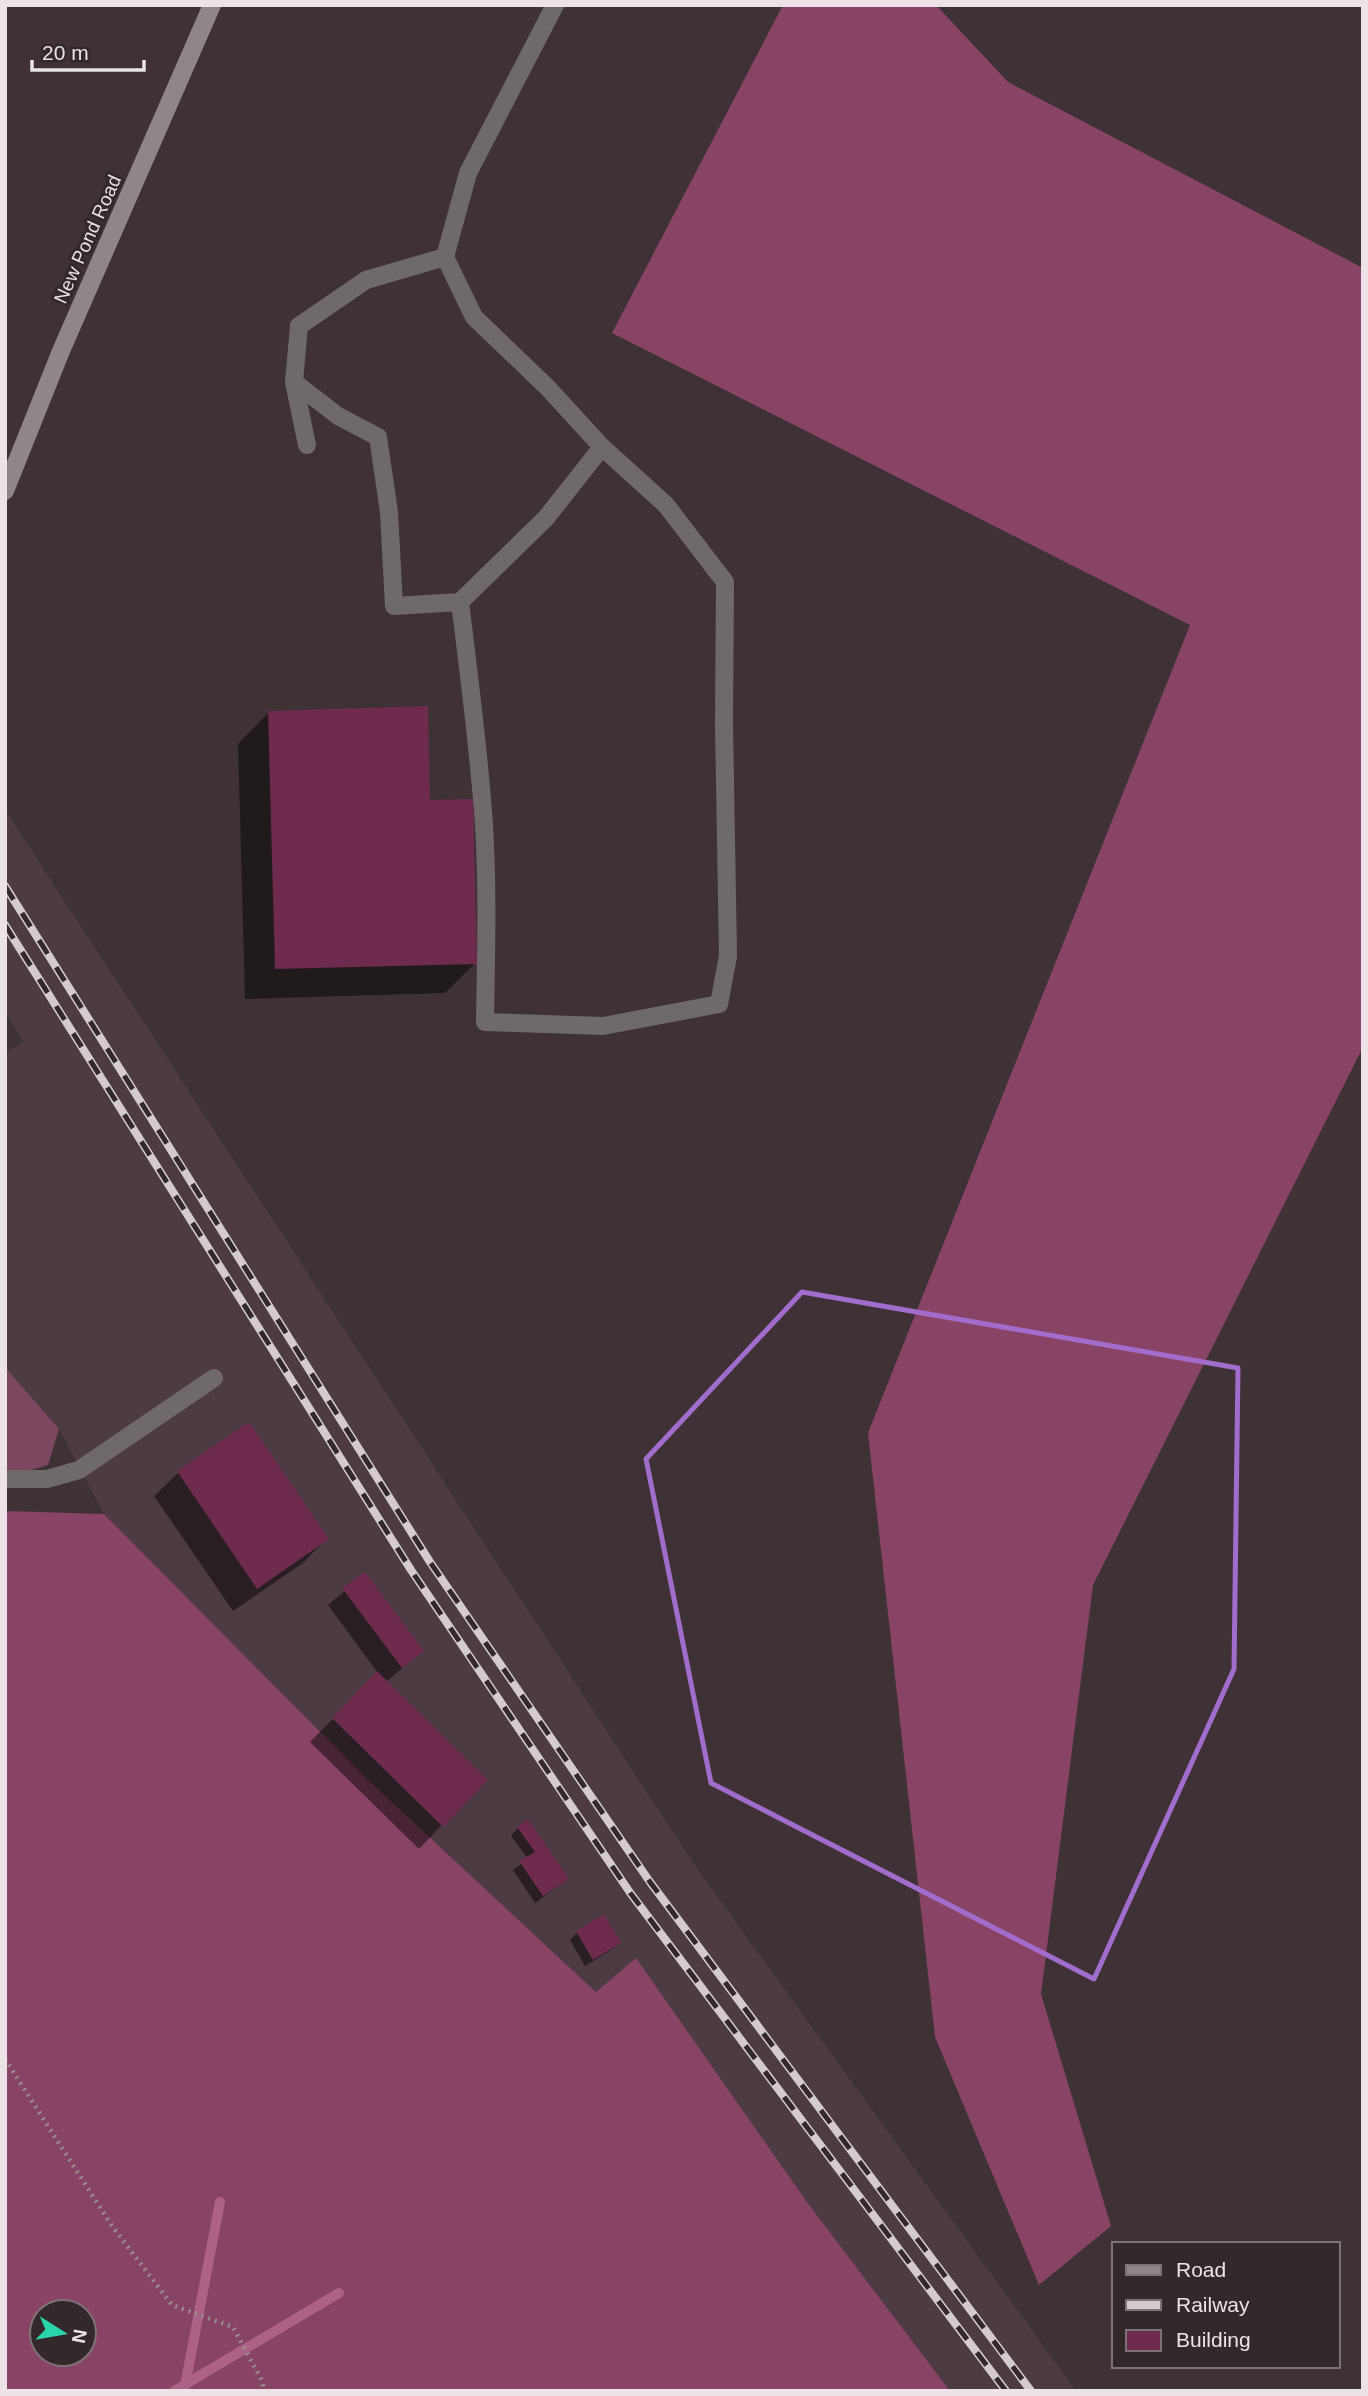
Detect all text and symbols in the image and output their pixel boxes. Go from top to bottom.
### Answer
scale bar [32,28,144,72]
text: 20 m [42,41,89,64]
street label: New Pond Road [50,172,125,307]
legend [1112,2242,1340,2368]
text: Road [1176,2258,1226,2281]
text: Railway [1176,2293,1250,2316]
north arrow [28,2298,98,2368]
text: N [68,2327,91,2345]
text: Building [1176,2328,1251,2351]

